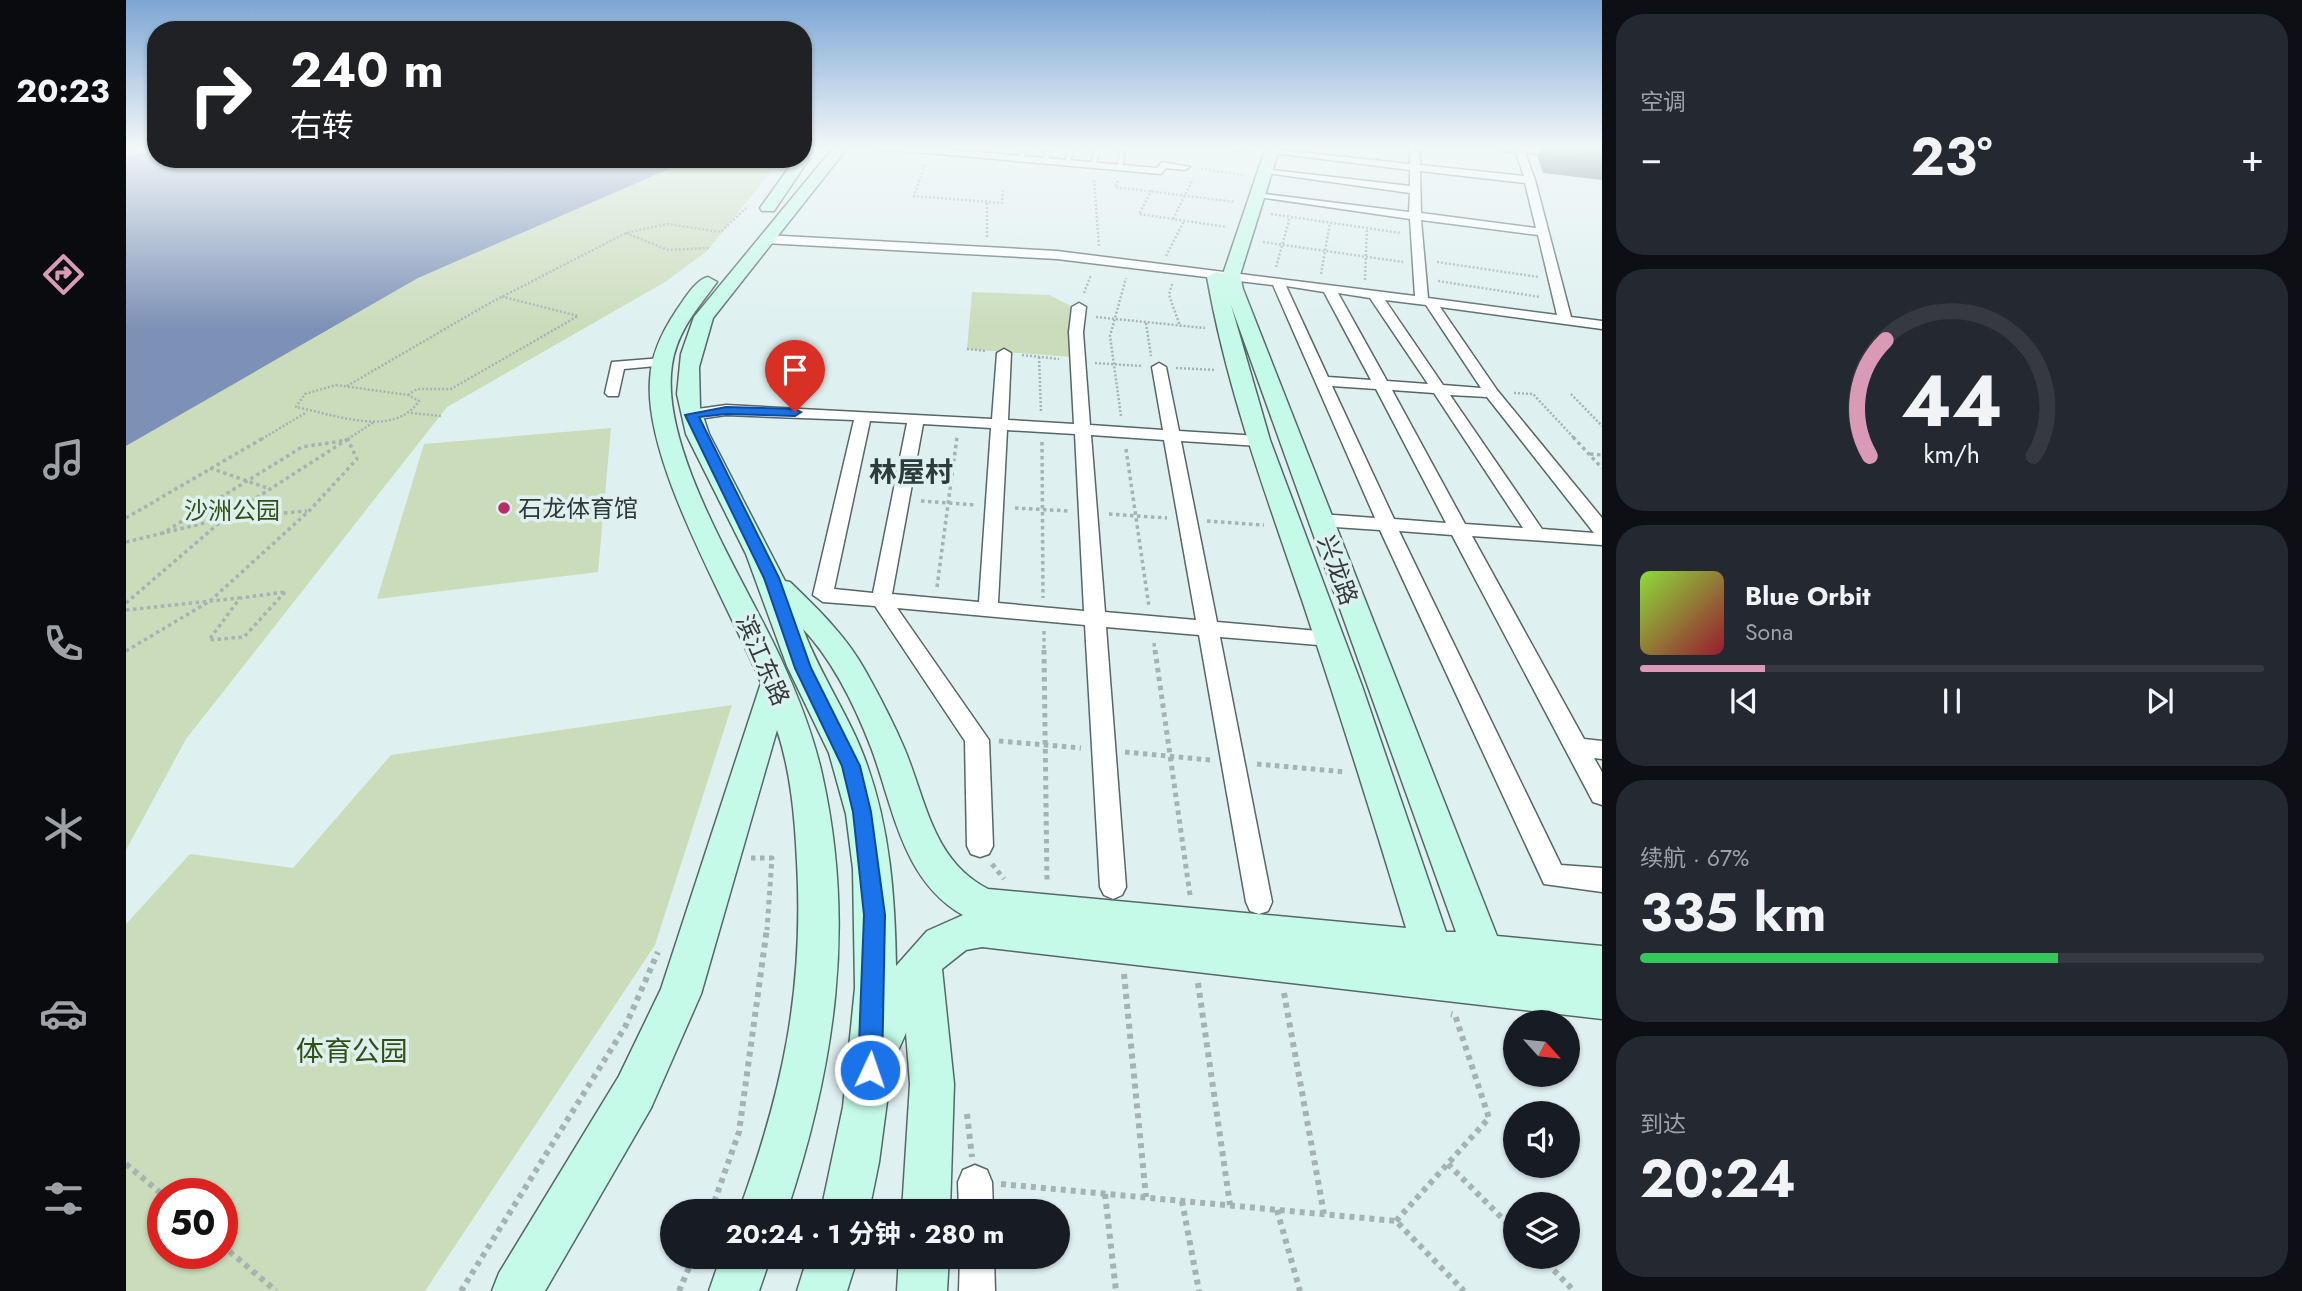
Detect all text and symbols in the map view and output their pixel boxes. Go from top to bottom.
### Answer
text: 240 m [290,35,444,105]
icon: right [175,49,266,140]
text: 20:23 [16,68,110,114]
text: 空调 [1640,85,1686,119]
text: 右转 [290,103,354,149]
text: 23° [1911,119,1992,195]
text: − [1640,130,1662,185]
text: + [2241,130,2264,185]
icon: directions [39,250,88,299]
pin [765,340,825,412]
text: 44 [1901,349,2003,454]
icon: arrive [776,351,814,389]
icon: music [39,435,88,484]
text: km/h [1924,436,1980,472]
district label: 林屋村 [869,452,953,493]
place label: 石龙体育馆 [518,491,638,526]
park label: 沙洲公园 [184,493,280,528]
marker: 石龙体育馆 [496,500,512,516]
street label: 兴龙路 [1309,530,1367,610]
text: Blue Orbit [1745,577,1870,615]
street label: 滨江东路 [727,609,799,711]
text: Sona [1745,615,1793,649]
icon: phone [39,619,88,668]
icon: previous [1725,682,1763,720]
icon: pause [1933,682,1971,720]
icon: next [2141,682,2179,720]
icon: climate [39,804,88,853]
text: 续航 · 67% [1640,841,1749,875]
text: 335 km [1640,875,1826,951]
icon: car [39,989,88,1038]
north arrow [1503,1010,1580,1087]
map controls [1503,1010,1580,1269]
park label: 体育公园 [296,1031,408,1072]
position arrow [833,1033,907,1107]
button: sound [1503,1101,1580,1178]
text: 到达 [1640,1107,1686,1141]
text: 20:24 [1640,1141,1796,1217]
icon: filters [39,1174,88,1223]
speed limit sign: 50 [147,1178,238,1269]
button: layers [1503,1192,1580,1269]
text: 20:24 · 1 分钟 · 280 m [726,1215,1004,1253]

